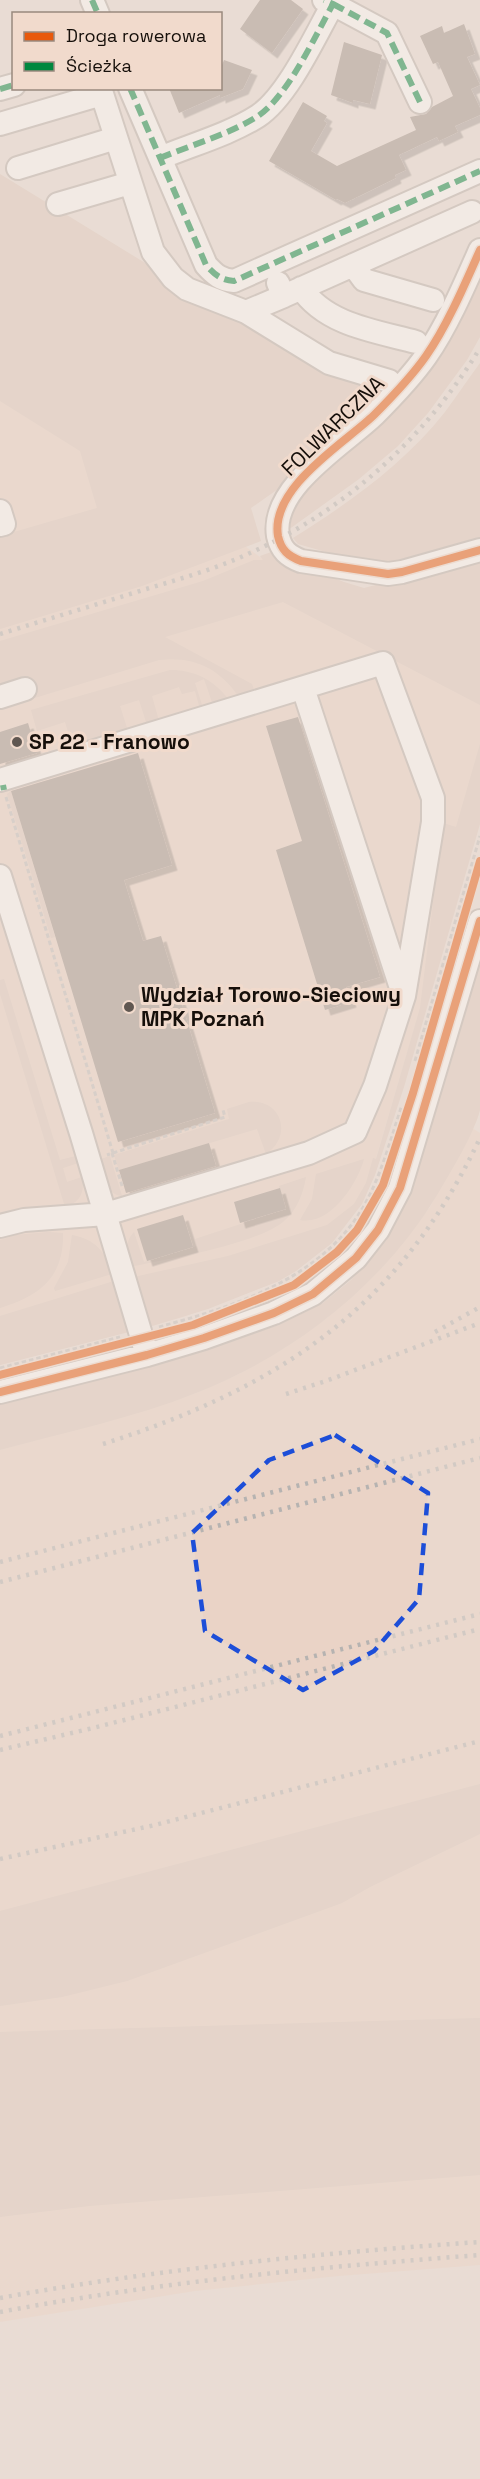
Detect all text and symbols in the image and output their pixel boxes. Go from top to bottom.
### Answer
legend [12,12,222,90]
text: Droga rowerowa [66,24,206,47]
text: Ścieżka [66,54,132,77]
street label: FOLWARCZNA [275,370,390,481]
place label: SP 22 - Franowo [29,728,190,755]
marker: SP 22 - Franowo [10,735,24,749]
place label: Wydział Torowo-Sieciowy MPK Poznań [141,981,401,1032]
marker: Wydział Torowo-Sieciowy MPK Poznań [122,1000,136,1014]

